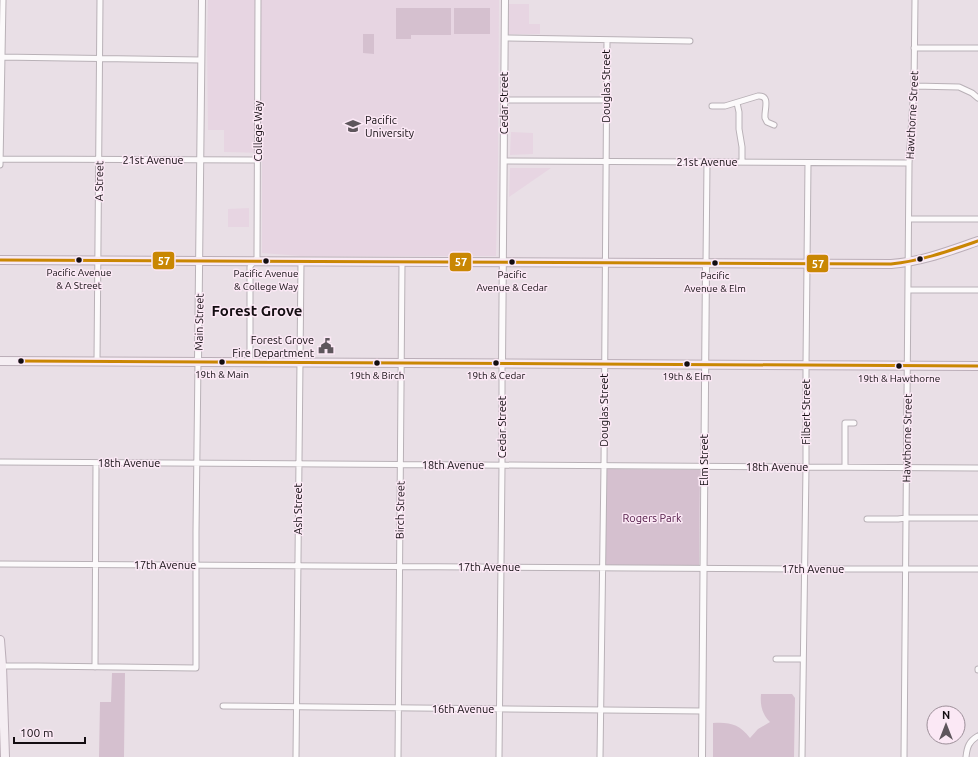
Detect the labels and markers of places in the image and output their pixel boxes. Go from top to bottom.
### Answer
place label: Pacific University [365,114,415,139]
school or university icon: Pacific University [344,117,362,135]
unlabelled marker [915,254,925,264]
marker: Pacific Avenue & A Street [74,255,84,265]
marker: Pacific Avenue & College Way [261,256,271,266]
marker: Pacific Avenue & Cedar [507,257,517,267]
marker: Pacific Avenue & Elm [710,258,720,268]
place label: Pacific Avenue & A Street [47,267,111,291]
place label: Pacific Avenue & College Way [234,268,298,292]
place label: Pacific Avenue & Cedar [476,269,548,293]
place label: Pacific Avenue & Elm [684,270,746,294]
place label: Forest Grove Fire Department [232,334,315,359]
public building icon: Forest Grove Fire Department [317,337,335,355]
unlabelled marker [16,356,26,366]
marker: 19th & Main [217,357,227,367]
marker: 19th & Birch [372,358,382,368]
marker: 19th & Cedar [491,358,501,368]
marker: 19th & Elm [682,359,692,369]
marker: 19th & Hawthorne [894,361,904,371]
place label: 19th & Main [195,369,249,380]
place label: 19th & Birch [350,370,404,381]
place label: 19th & Cedar [467,370,525,381]
place label: 19th & Elm [663,371,711,382]
place label: 19th & Hawthorne [858,373,940,384]

